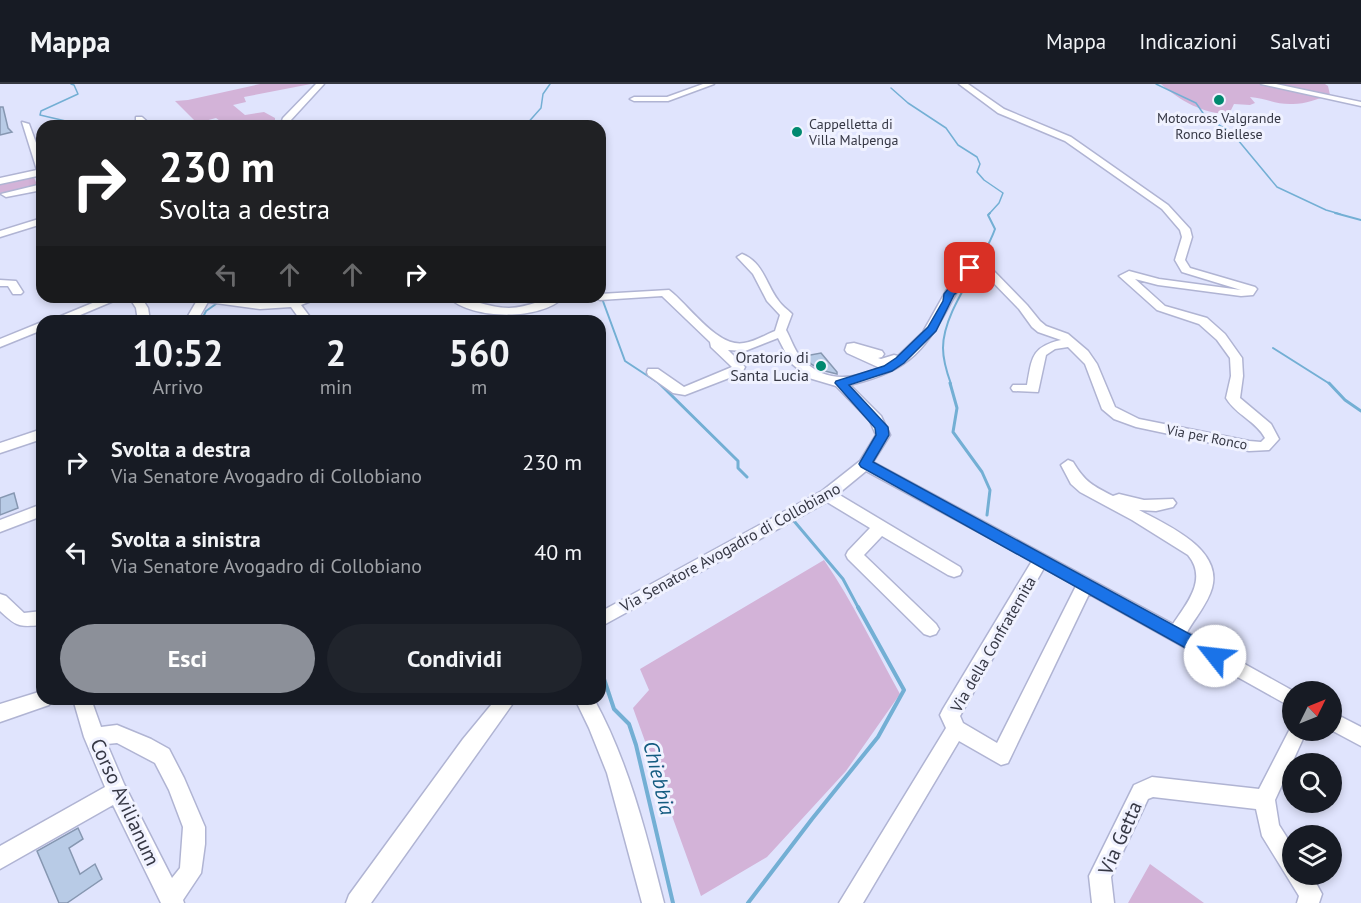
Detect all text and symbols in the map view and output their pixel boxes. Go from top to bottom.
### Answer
text: Mappa [30,23,110,60]
text: Mappa [1046,28,1106,55]
text: Indicazioni [1139,28,1237,55]
text: Salvati [1270,28,1331,55]
marker: Motocross Valgrande Ronco Biellese [1212,93,1226,107]
place label: Motocross Valgrande Ronco Biellese [1157,109,1281,143]
place label: Cappelletta di Villa Malpenga [808,115,899,149]
marker: Cappelletta di Villa Malpenga [790,125,804,139]
text: 230 m [159,139,275,194]
icon: right [60,144,138,222]
text: Svolta a destra [159,192,330,226]
pin [944,242,995,293]
icon: arrive [953,251,986,284]
icon: left [210,258,243,291]
icon: ahead [273,258,306,291]
icon: ahead [336,258,369,291]
icon: right [399,258,432,291]
text: 10:52 [132,329,224,376]
text: 2 [326,329,346,376]
text: 560 [449,329,510,376]
place label: Oratorio di Santa Lucia [730,347,809,385]
marker: Oratorio di Santa Lucia [814,359,828,373]
text: Arrivo [152,374,203,400]
text: min [320,374,352,400]
text: m [471,374,487,400]
street label: Via per Ronco [1164,420,1249,454]
text: Svolta a destra [111,435,251,463]
icon: right [60,446,93,479]
text: 230 m [522,448,582,476]
text: Via Senatore Avogadro di Collobiano [111,463,422,489]
street label: Via Senatore Avogadro di Collobiano [615,478,844,617]
text: Svolta a sinistra [111,525,261,553]
icon: left [60,536,93,569]
text: 40 m [534,538,582,566]
text: Via Senatore Avogadro di Collobiano [111,553,422,579]
street label: Via della Confraternita [945,573,1040,716]
button: Esci [60,624,315,693]
button: Condividi [327,624,582,693]
position arrow [1183,624,1247,688]
north arrow [1282,681,1342,741]
map controls [1282,681,1342,885]
street label: Corso Avilianum [84,734,166,870]
water label: Chiebbia [637,738,682,818]
button: search [1282,753,1342,813]
street label: Via Getta [1092,797,1148,880]
button: layers [1282,825,1342,885]

